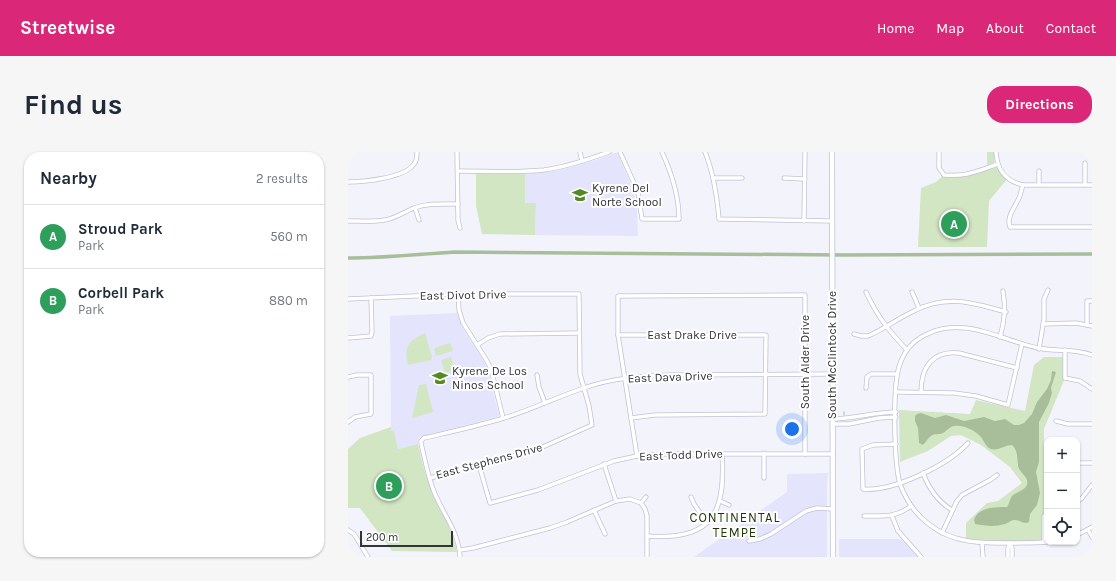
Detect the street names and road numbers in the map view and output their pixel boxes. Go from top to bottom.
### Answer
street label: East Divot Drive [420,287,506,303]
street label: South McClintock Drive [825,291,839,419]
street label: South Alder Drive [798,315,812,409]
street label: East Drake Drive [647,328,737,342]
street label: East Dava Drive [627,369,713,385]
street label: East Stephens Drive [434,440,544,482]
street label: East Todd Drive [639,447,723,463]

